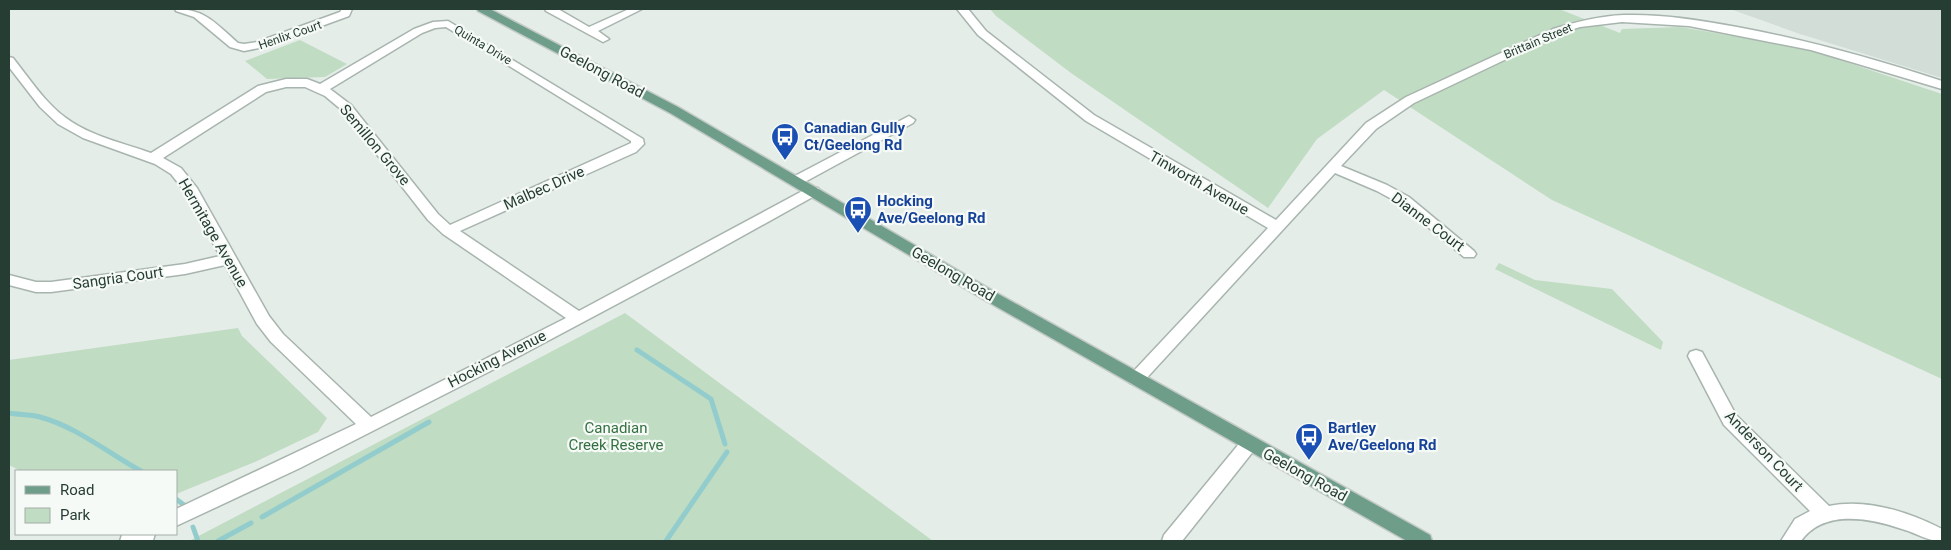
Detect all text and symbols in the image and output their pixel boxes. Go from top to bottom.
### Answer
street label: Henlix Court [257,18,323,52]
street label: Brittain Street [1502,20,1574,62]
street label: Quinta Drive [452,22,514,68]
street label: Geelong Road [557,42,647,102]
street label: Semillon Grove [336,101,414,189]
place label: Canadian Gully Ct/Geelong Rd [804,119,905,154]
bus stop icon: Canadian Gully Ct/Geelong Rd [770,122,800,161]
street label: Tinworth Avenue [1146,147,1252,219]
street label: Malbec Drive [501,162,587,214]
street label: Hermitage Avenue [175,175,252,291]
street label: Dianne Court [1388,189,1468,255]
place label: Hocking Ave/Geelong Rd [877,192,986,227]
bus stop icon: Hocking Ave/Geelong Rd [843,195,873,234]
street label: Geelong Road [908,243,998,305]
street label: Sangria Court [72,263,165,293]
street label: Hocking Avenue [445,326,549,391]
street label: Anderson Court [1721,407,1807,495]
park label: Canadian Creek Reserve [568,419,664,454]
place label: Bartley Ave/Geelong Rd [1328,419,1437,454]
bus stop icon: Bartley Ave/Geelong Rd [1294,422,1324,461]
street label: Geelong Road [1260,445,1350,505]
legend [15,470,178,535]
text: Road [60,481,94,499]
text: Park [60,506,91,524]

